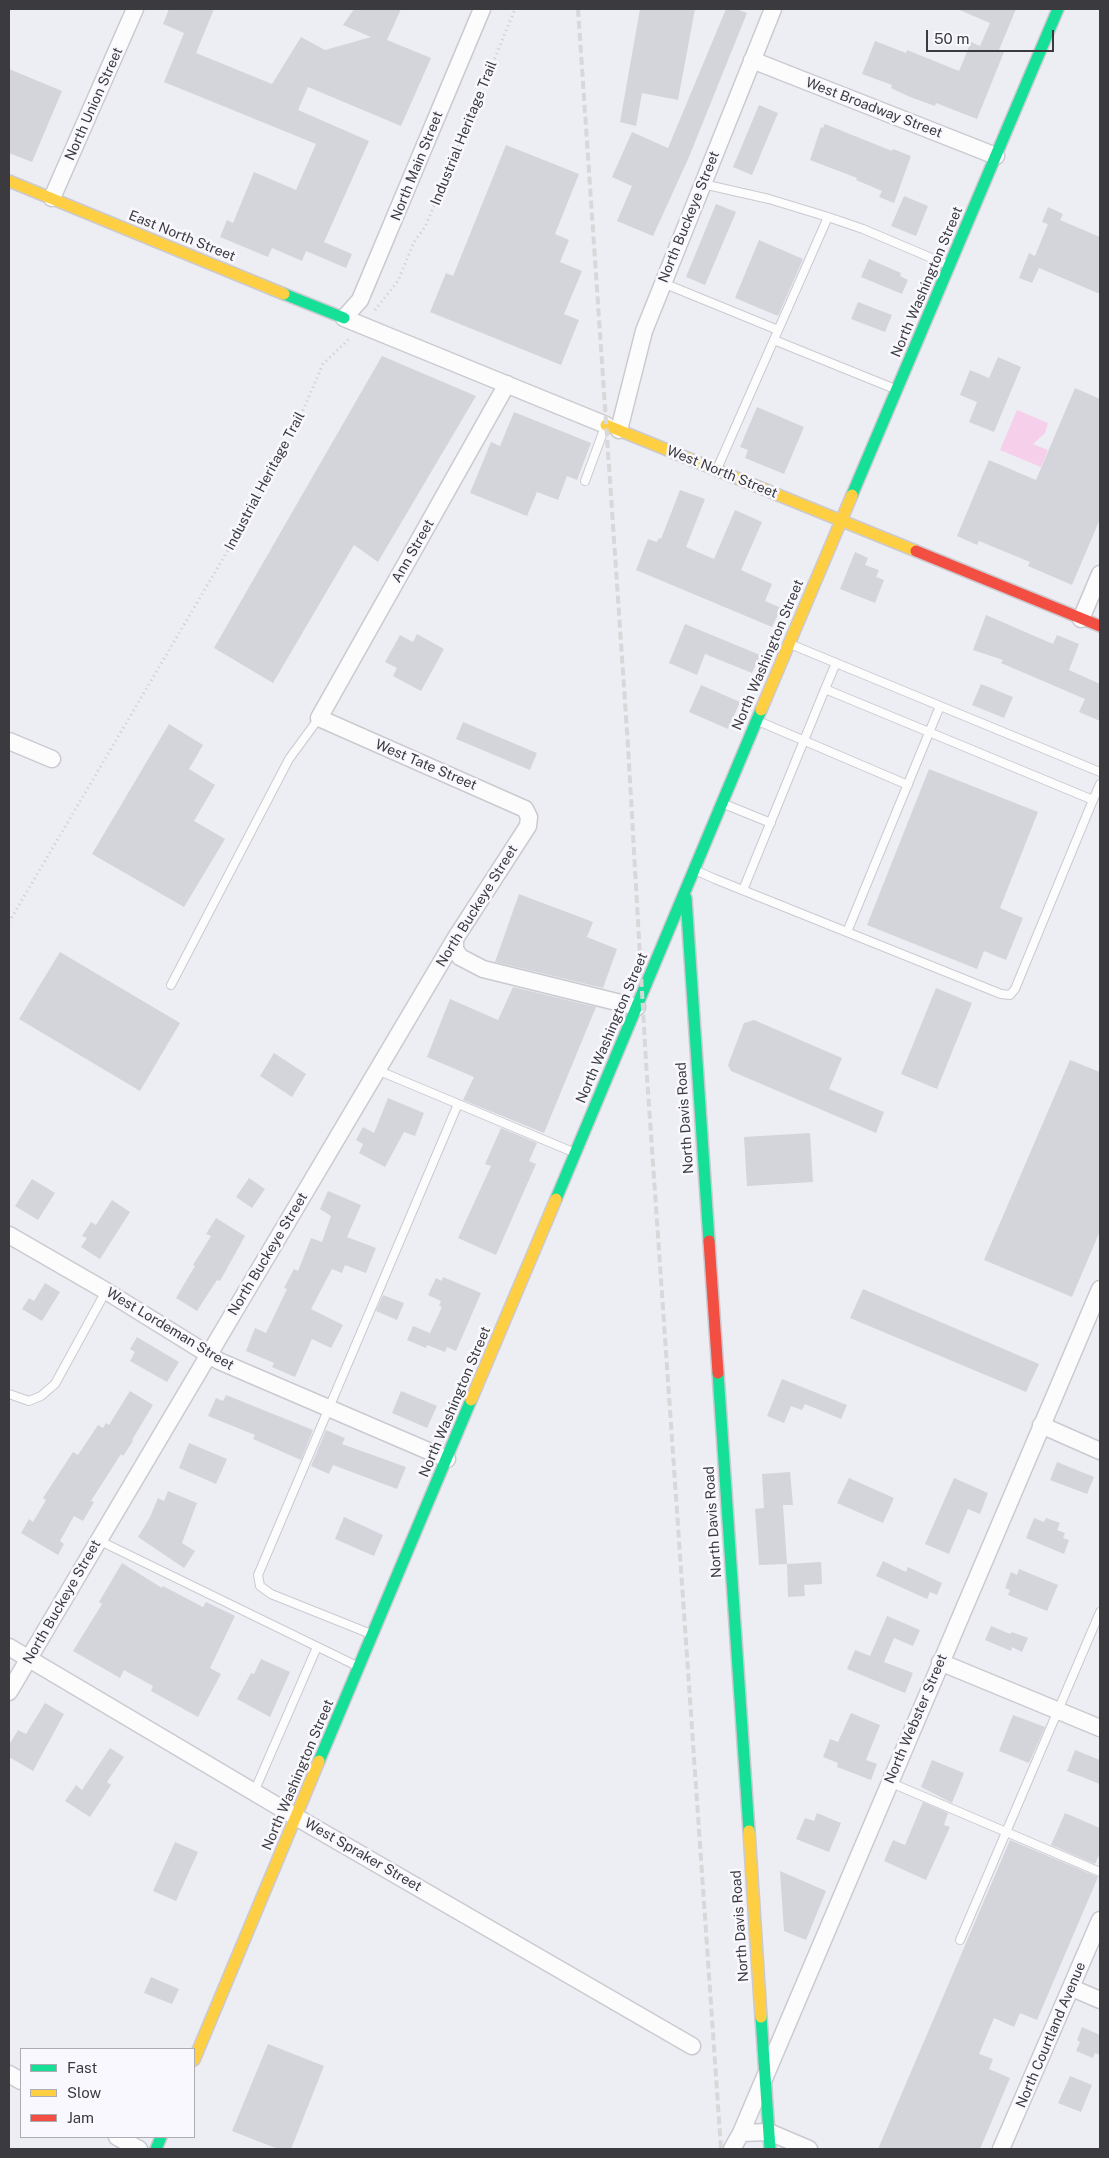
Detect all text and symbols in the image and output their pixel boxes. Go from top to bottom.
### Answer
scale bar [929,20,1056,52]
text: 50 m [934,30,969,47]
street label: North Union Street [61,45,127,163]
street label: Industrial Heritage Trail [427,58,501,208]
street label: West Broadway Street [803,74,945,142]
street label: North Main Street [387,109,447,223]
street label: North Buckeye Street [655,149,723,285]
street label: North Washington Street [888,204,966,360]
street label: East North Street [126,207,238,265]
street label: Industrial Heritage Trail [221,409,309,553]
street label: West North Street [664,442,780,502]
street label: Ann Street [388,516,438,586]
street label: North Washington Street [729,577,807,733]
street label: West Tate Street [373,736,479,794]
street label: North Buckeye Street [433,842,521,970]
street label: North Washington Street [573,950,651,1106]
street label: North Davis Road [673,1062,697,1174]
street label: North Buckeye Street [225,1189,311,1319]
street label: West Lordeman Street [103,1284,237,1374]
street label: North Washington Street [416,1324,494,1480]
street label: North Davis Road [701,1466,725,1578]
street label: North Buckeye Street [20,1537,104,1667]
street label: North Webster Street [881,1652,951,1786]
street label: North Washington Street [259,1697,337,1853]
street label: West Spraker Street [302,1815,424,1895]
street label: North Davis Road [728,1870,752,1982]
street label: North Courtland Avenue [1013,1960,1089,2110]
legend [20,2048,195,2138]
text: Fast [67,2059,97,2076]
text: Slow [67,2084,101,2101]
text: Jam [67,2109,94,2126]

